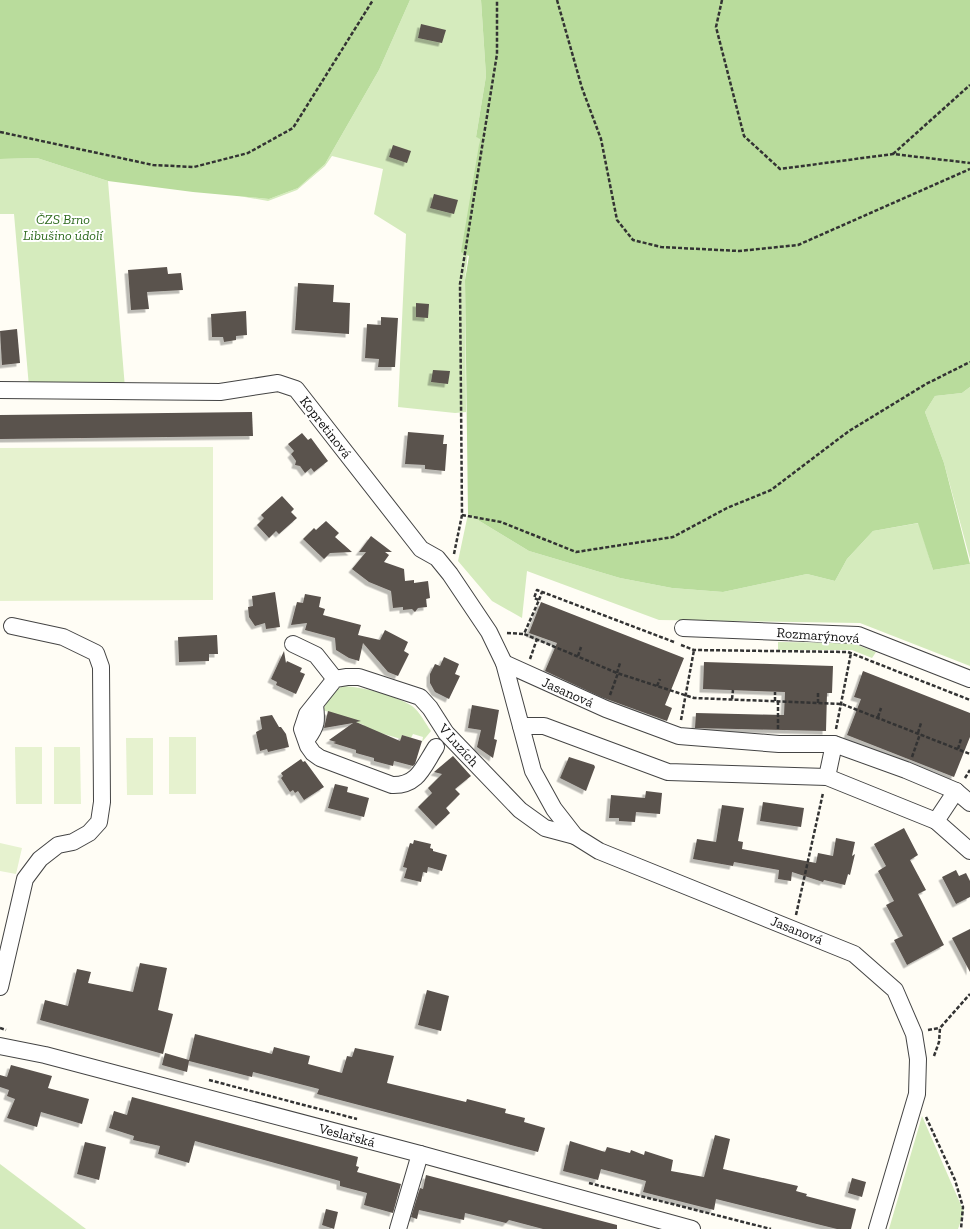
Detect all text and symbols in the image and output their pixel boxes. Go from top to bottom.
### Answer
park label: ČZS Brno Libušino údolí [23,211,104,244]
street label: Kopretinová [296,393,355,462]
street label: Rozmarýnová [776,624,860,647]
street label: Jasanová [539,674,596,711]
street label: V Luzích [434,720,482,770]
street label: Jasanová [768,912,825,949]
street label: Veslařská [316,1120,377,1151]

